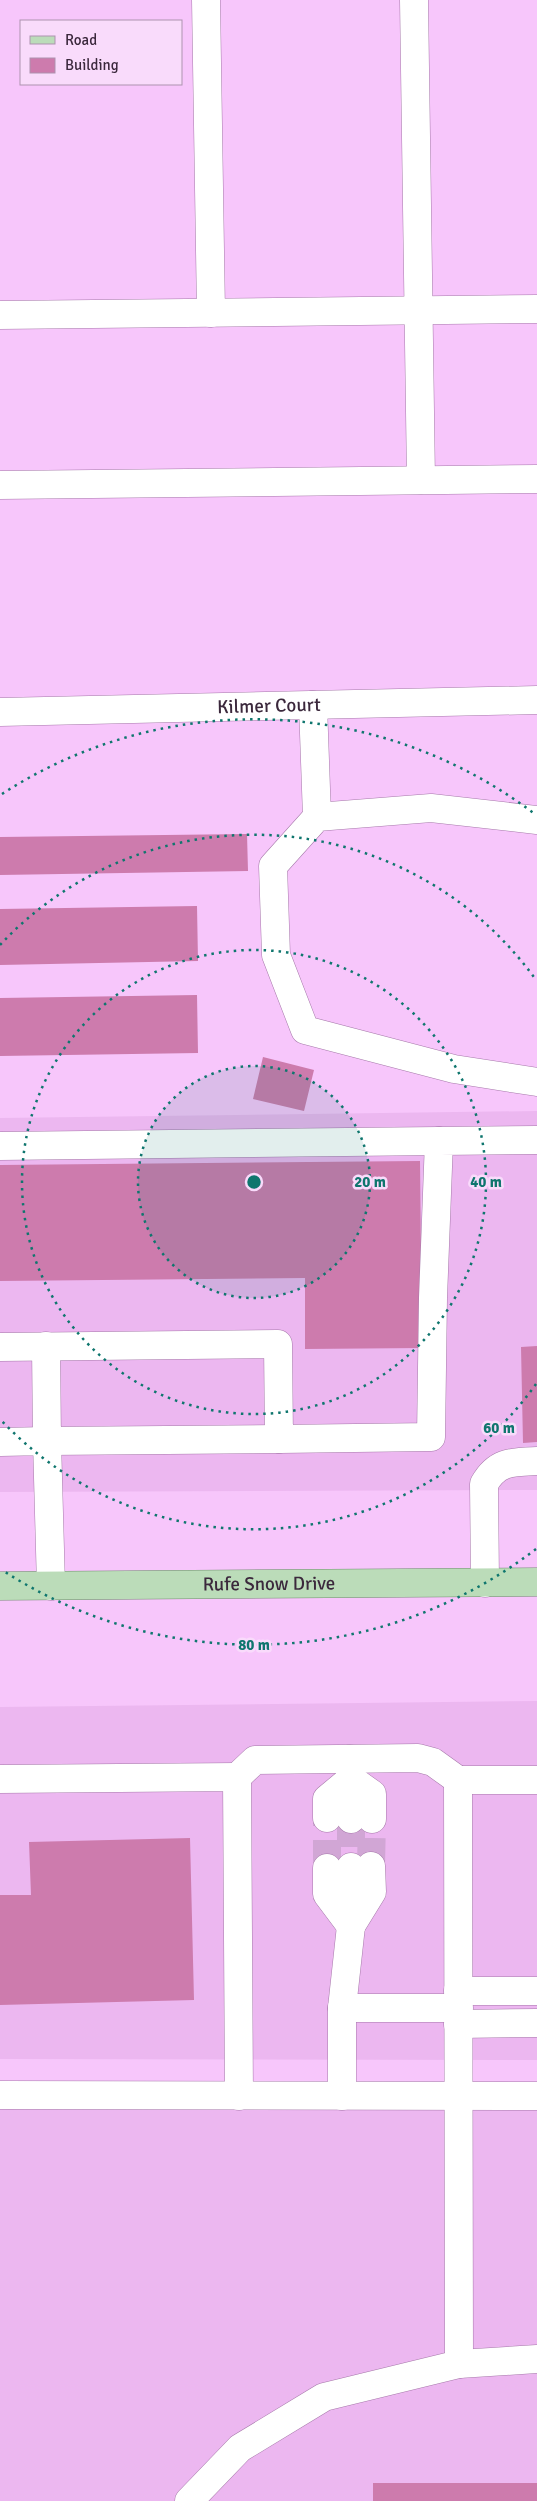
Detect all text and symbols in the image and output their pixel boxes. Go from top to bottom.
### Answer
legend [20,20,182,85]
text: Road [65,31,97,49]
text: Building [65,56,119,74]
street label: Kilmer Court [217,693,321,719]
centre of rings [245,1173,263,1191]
text: 20 m [354,1173,386,1191]
text: 40 m [470,1173,502,1191]
text: 60 m [483,1419,515,1437]
street label: Rufe Snow Drive [203,1572,335,1596]
text: 80 m [238,1636,270,1654]

